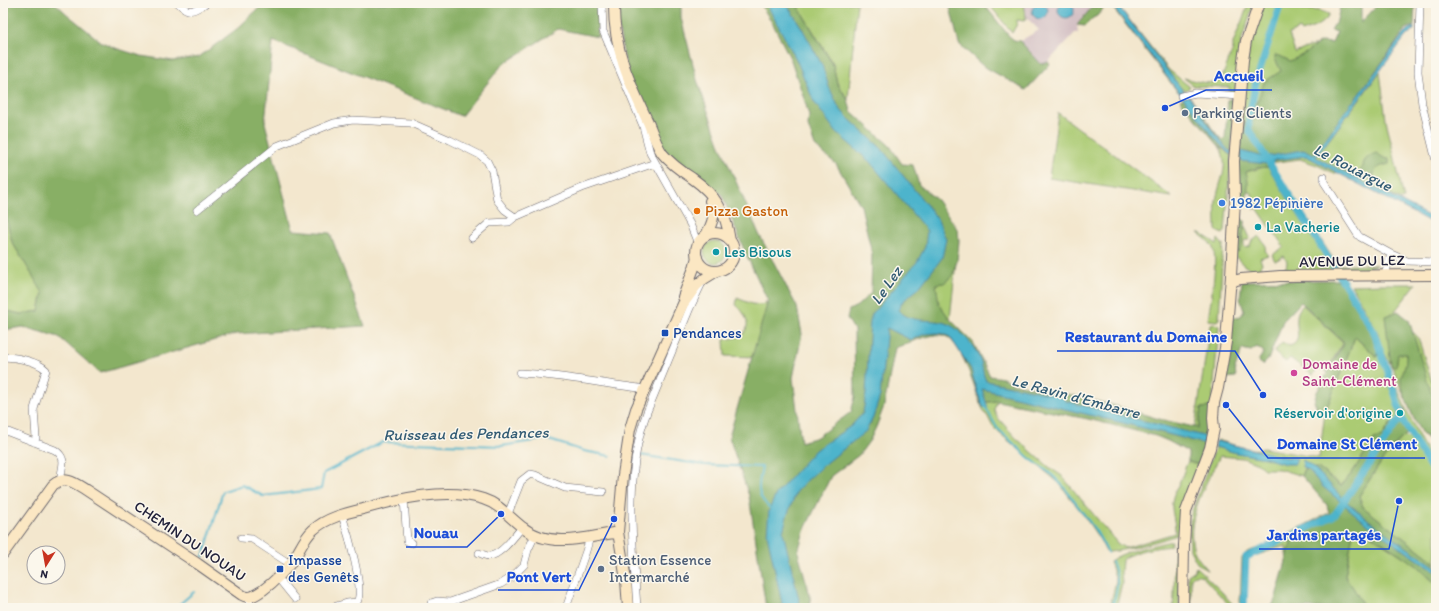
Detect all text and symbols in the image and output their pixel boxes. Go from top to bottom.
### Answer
callout: Accueil [1206,62,1272,90]
text: Accueil [1213,66,1264,85]
place label: Parking Clients [1193,104,1292,122]
marker: Parking Clients [1180,108,1190,118]
water label: Le Rouargue [1310,140,1396,196]
place label: 1982 Pépinière [1230,194,1324,212]
marker: 1982 Pépinière [1217,198,1227,208]
place label: Pizza Gaston [705,202,788,220]
marker: Pizza Gaston [692,206,702,216]
place label: La Vacherie [1266,218,1340,236]
marker: La Vacherie [1253,222,1263,232]
place label: Les Bisous [724,243,792,261]
marker: Les Bisous [711,247,721,257]
street label: AVENUE DU LEZ [1299,251,1405,271]
water label: Le Lez [866,261,907,308]
callout: Restaurant du Domaine [1057,323,1235,351]
place label: Pendances [673,324,742,342]
text: Restaurant du Domaine [1065,327,1227,346]
marker: Pendances [660,328,670,338]
place label: Domaine de Saint-Clément [1302,355,1397,390]
marker: Domaine de Saint-Clément [1289,368,1299,378]
water label: Le Ravin d'Embarre [1010,370,1143,423]
place label: Réservoir d'origine [1274,404,1392,422]
marker: Réservoir d'origine [1395,408,1405,418]
water label: Ruisseau des Pendances [383,423,549,444]
callout: Domaine St Clément [1268,430,1425,458]
text: Domaine St Clément [1277,434,1417,453]
street label: CHEMIN DU NOUAU [131,497,249,585]
callout: Nouau [406,519,467,547]
callout: Jardins partagés [1259,521,1389,549]
text: Nouau [414,523,459,542]
text: Jardins partagés [1266,525,1381,545]
north arrow [26,545,66,585]
place label: Impasse des Genêts [288,551,359,586]
place label: Station Essence Intermarché [609,551,711,586]
callout: Pont Vert [498,562,579,590]
marker: Impasse des Genêts [275,564,285,574]
marker: Station Essence Intermarché [596,564,606,574]
text: N [39,567,49,581]
text: Pont Vert [507,567,571,586]

